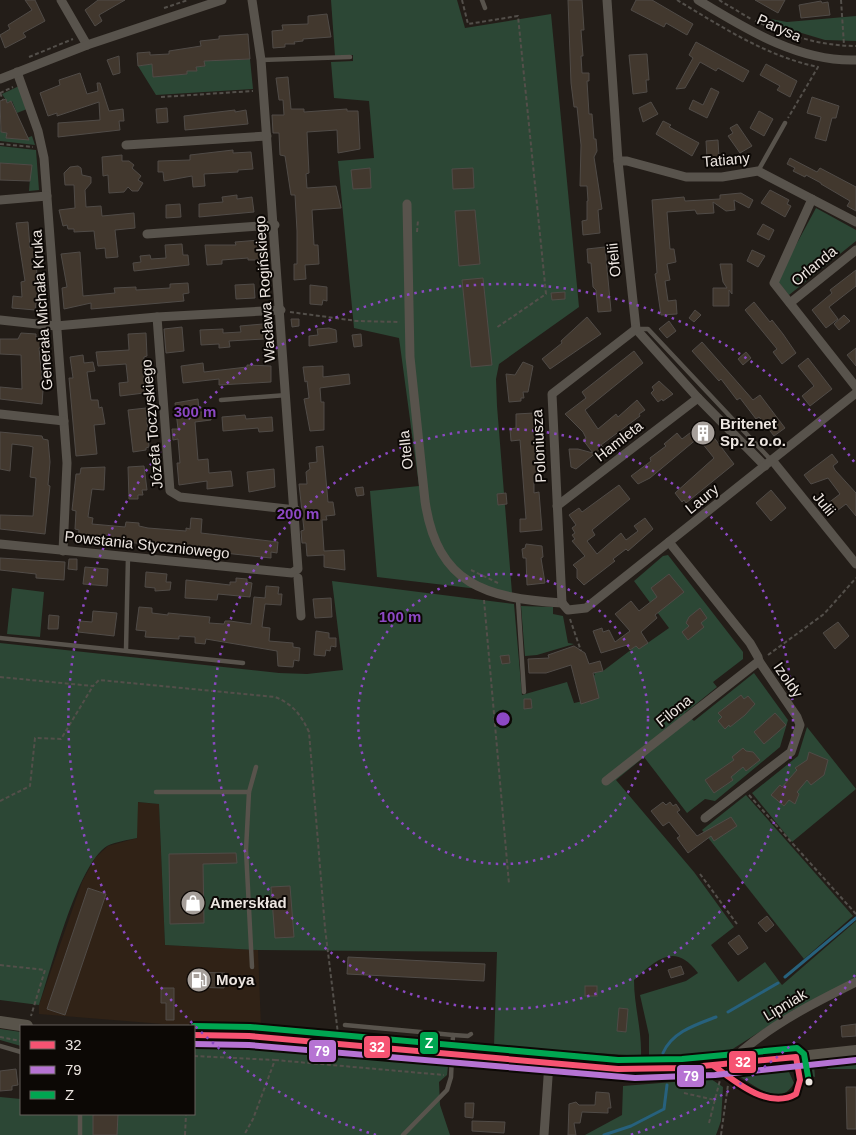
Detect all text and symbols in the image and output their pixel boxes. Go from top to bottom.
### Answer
street label: Parysa [754,10,805,45]
street label: Tatiany [702,149,751,170]
street label: Wacława Rogińskiego [251,215,278,363]
street label: Generała Michała Kruka [27,229,56,391]
street label: Ofelii [603,242,624,278]
street label: Orlanda [788,242,840,289]
street label: Józefa Toczyskiego [137,359,166,489]
text: 300 m [174,403,216,420]
street label: Poloniusza [528,408,549,483]
place label: Britenet Sp. z o.o. [720,415,786,449]
street label: Hamleta [591,416,646,464]
building icon: Britenet Sp. z o.o. [690,420,716,446]
street label: Otella [395,429,416,470]
street label: Laury [682,480,722,517]
street label: Julii [810,488,839,519]
text: 200 m [277,505,319,522]
street label: Powstania Styczniowego [64,527,230,562]
text: 100 m [379,608,421,625]
street label: Izoldy [770,659,807,701]
street label: Filona [652,691,695,730]
centre of rings [494,710,512,728]
shop icon: Amerskład [180,890,206,916]
place label: Amerskład [210,894,287,911]
fuel station icon: Moya [186,967,212,993]
place label: Moya [216,971,255,988]
street label: Lipniak [760,985,810,1024]
legend [20,1025,195,1115]
line badge: Z [419,1031,439,1055]
line badge: 32 [363,1035,391,1059]
text: Z [425,1035,434,1051]
text: 32 [65,1036,82,1053]
line badge: 79 [308,1039,337,1063]
text: 32 [369,1039,385,1055]
text: 79 [314,1043,330,1059]
line badge: 32 [728,1050,757,1074]
text: 32 [735,1054,751,1070]
text: 79 [65,1061,82,1078]
line badge: 79 [676,1064,705,1088]
text: 79 [683,1068,699,1084]
unlabelled marker [804,1077,814,1087]
text: Z [65,1086,74,1103]

